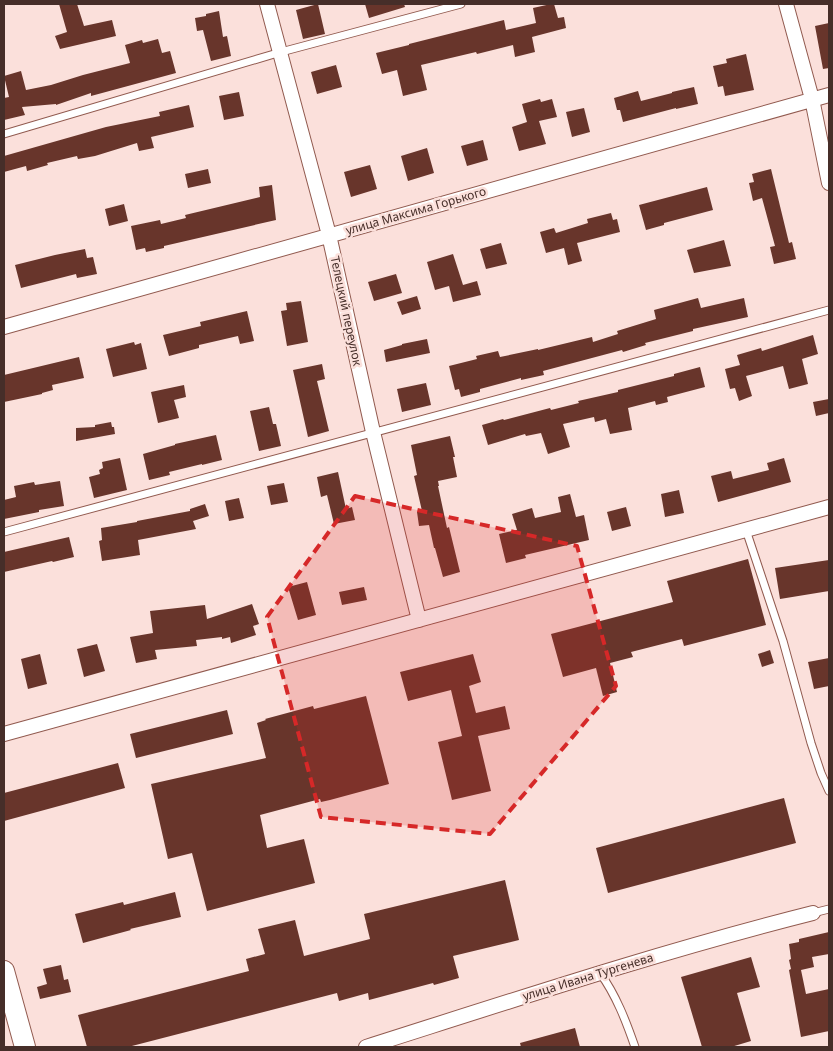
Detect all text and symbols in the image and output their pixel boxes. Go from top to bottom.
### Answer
street label: улица Максима Горького [344,182,488,239]
street label: Телецкий переулок [327,255,367,368]
street label: улица Ивана Тургенева [520,949,655,1005]

